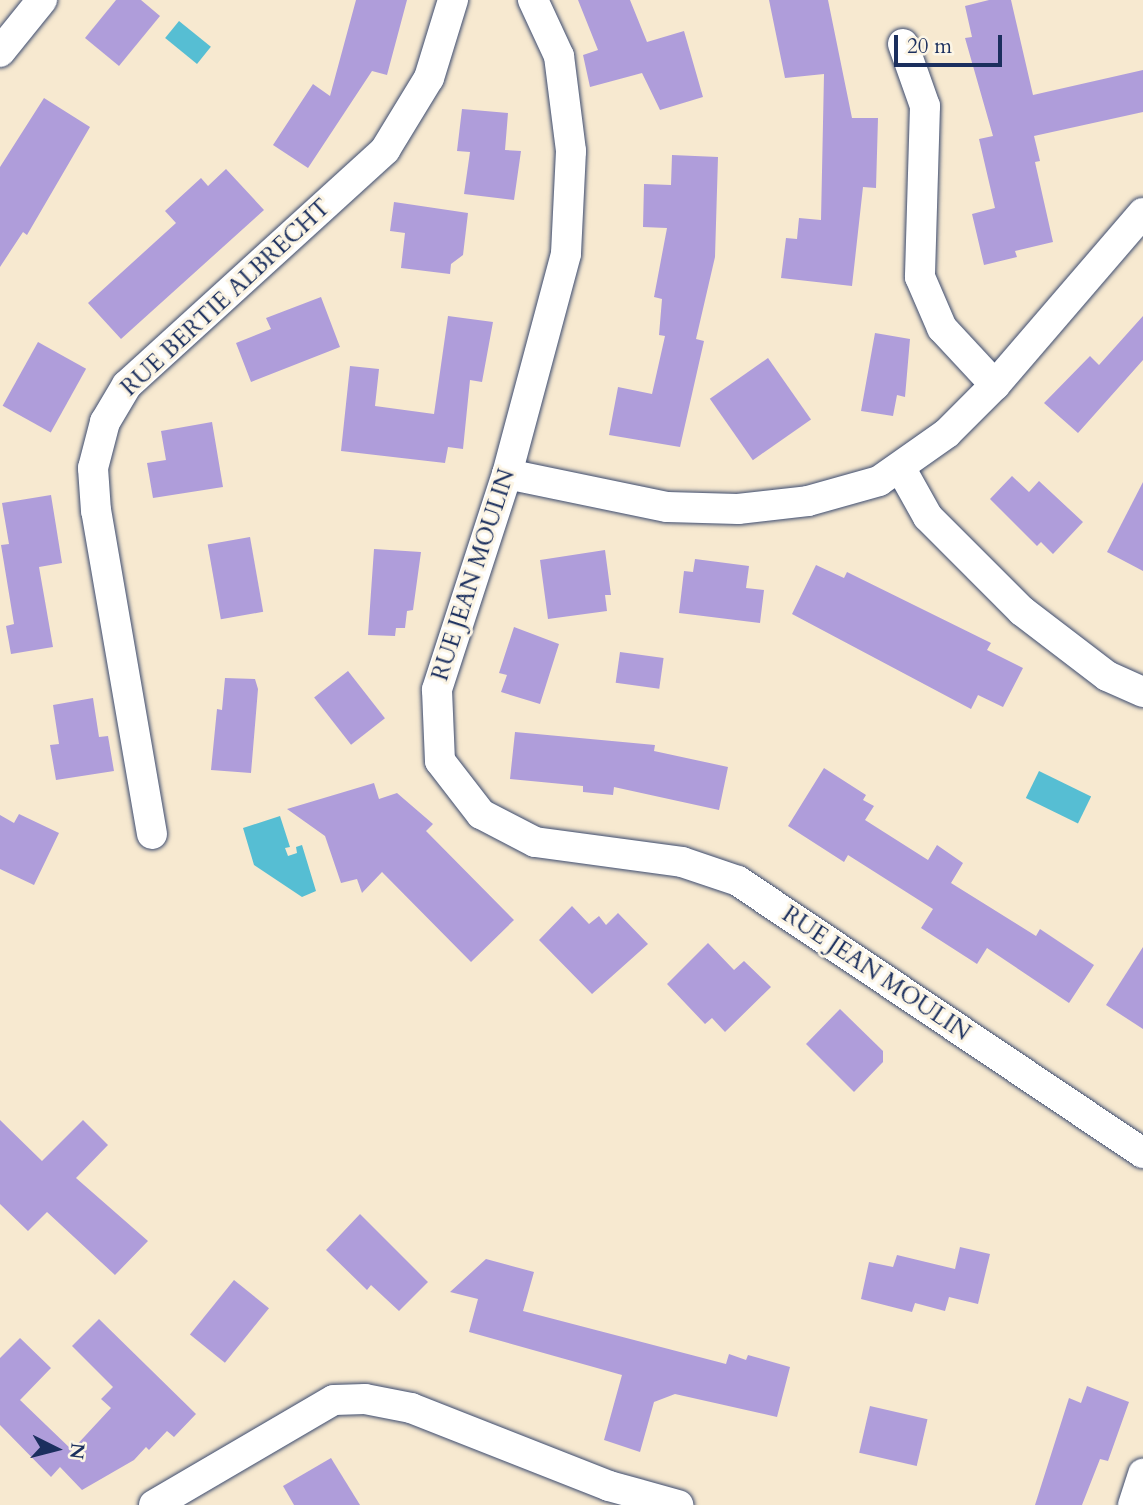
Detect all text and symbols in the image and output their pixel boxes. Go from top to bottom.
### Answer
scale bar [898,21,1006,65]
text: 20 m [907,32,952,61]
street label: RUE BERTIE ALBRECHT [116,194,336,402]
street label: RUE JEAN MOULIN [427,466,521,684]
street label: RUE JEAN MOULIN [777,901,975,1047]
north arrow [21,1414,91,1484]
text: N [63,1442,91,1461]

